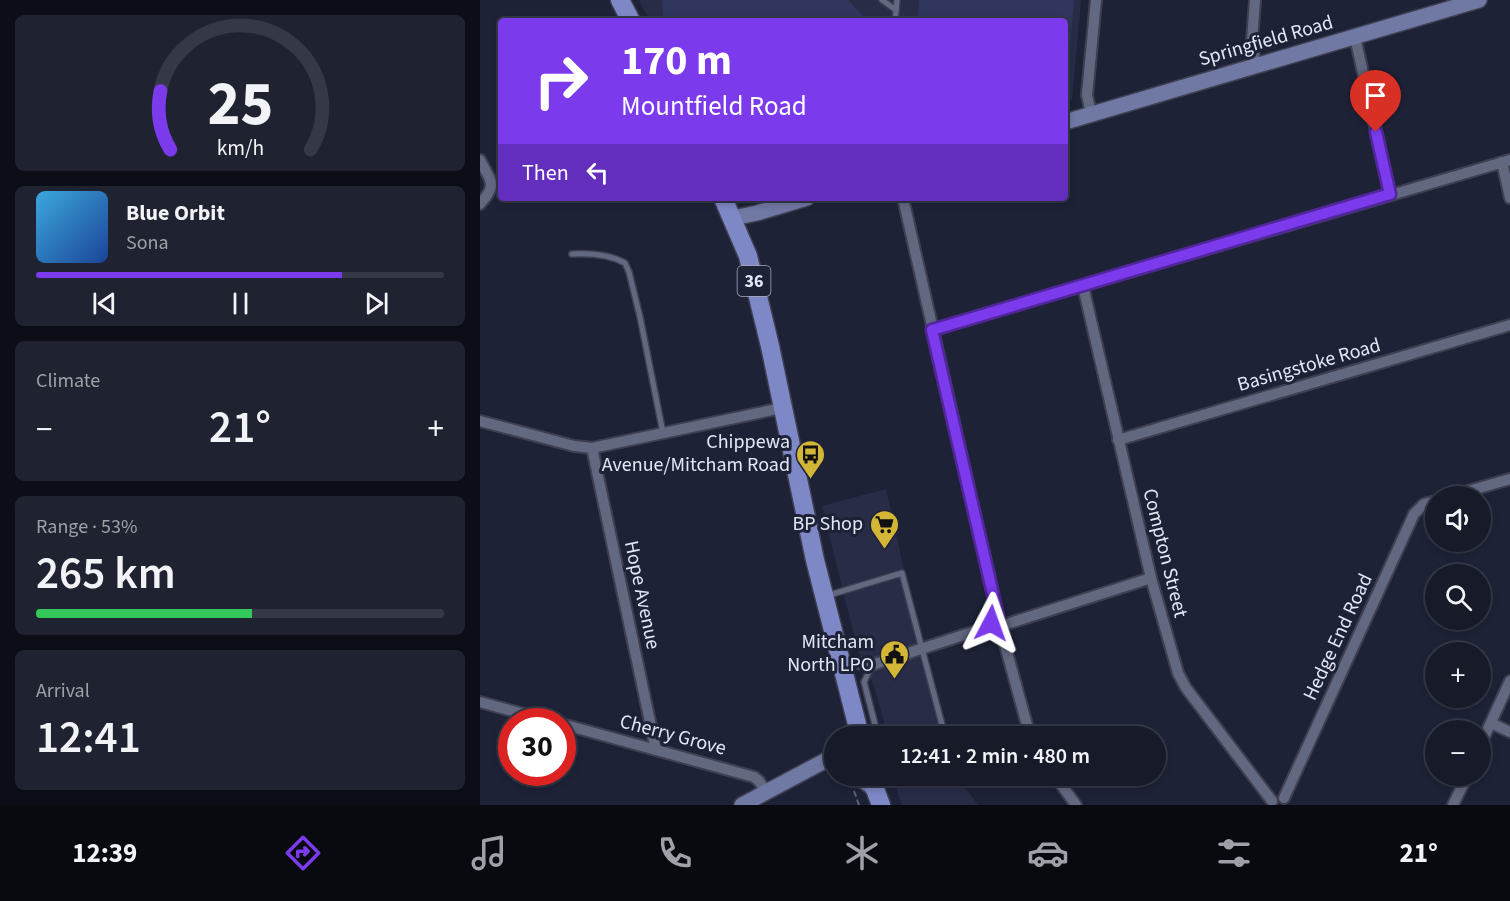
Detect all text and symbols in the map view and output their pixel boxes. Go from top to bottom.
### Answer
street label: Springfield Road [1196,8,1336,74]
text: 170 m [621,31,732,91]
icon: right [522,42,600,120]
text: 25 [207,60,273,149]
pin [1350,70,1401,132]
icon: arrive [1359,79,1392,112]
text: Mountfield Road [621,87,807,126]
text: km/h [216,133,264,164]
icon: left [581,156,614,189]
text: Then [522,157,569,189]
text: Blue Orbit [126,197,225,229]
text: Sona [126,229,169,257]
road number: 36 [738,266,770,296]
icon: previous [88,287,121,320]
icon: pause [224,287,257,320]
icon: next [360,287,393,320]
street label: Basingstoke Road [1234,331,1384,399]
text: Climate [36,367,100,395]
text: 21° [209,396,271,460]
text: − [36,406,52,453]
text: + [428,406,444,453]
place label: Chippewa Avenue/Mitcham Road [602,428,790,479]
bus stop icon: Chippewa Avenue/Mitcham Road [795,438,827,480]
street label: Compton Street [1135,486,1195,621]
map controls [1425,486,1491,786]
button: sound [1425,486,1491,552]
supermarket icon: BP Shop [868,508,900,550]
place label: BP Shop [792,510,863,538]
text: Range · 53% [36,513,137,541]
street label: Hope Avenue [617,538,667,652]
text: 265 km [36,542,176,606]
button: search [1425,564,1491,630]
street label: Hedge End Road [1296,569,1380,705]
position arrow [959,591,1023,655]
place label: Mitcham North LPO [787,628,874,679]
public building icon: Mitcham North LPO [879,638,911,680]
button: + [1425,642,1491,708]
text: Arrival [36,677,90,705]
text: 12:41 [36,706,141,770]
street label: Cherry Grove [617,707,729,763]
speed limit sign: 30 [498,708,576,786]
button: − [1425,720,1491,786]
text: 12:41 · 2 min · 480 m [900,740,1090,772]
icon: directions [282,832,324,874]
icon: music [468,832,510,874]
icon: phone [654,832,696,874]
icon: climate [841,832,883,874]
icon: car [1027,832,1069,874]
icon: filters [1213,832,1255,874]
text: 12:39 [72,834,137,873]
text: 21° [1399,834,1438,873]

